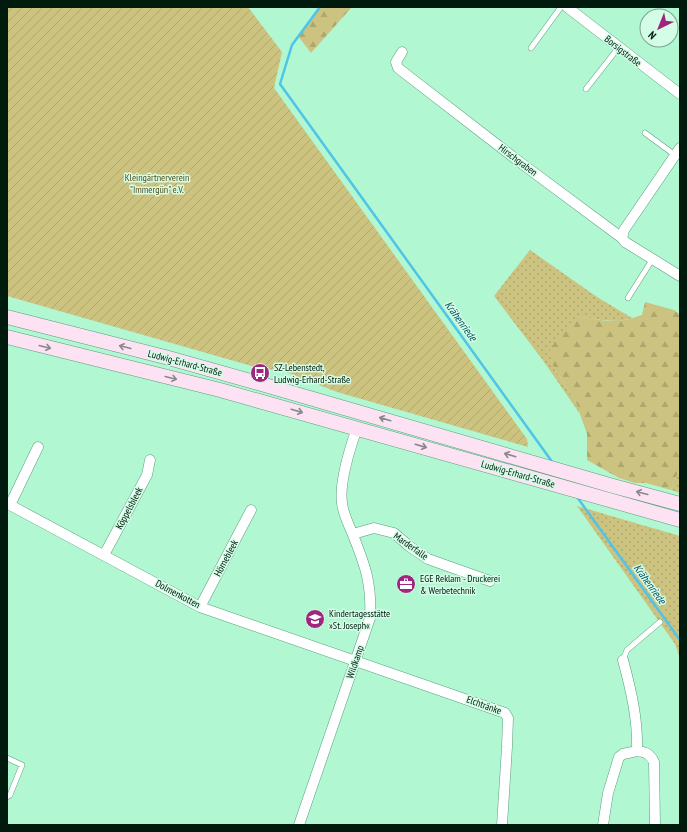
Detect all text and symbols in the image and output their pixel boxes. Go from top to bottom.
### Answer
north arrow [639,8,679,48]
text: N [645,28,659,42]
street label: Borsigstraße [602,32,644,70]
street label: Hirschgraben [496,141,540,179]
park label: Kleingärtnerverein "Immergün" e.V. [125,171,189,196]
water label: Krähenriede [442,298,481,345]
one-way arrow [118,343,131,350]
one-way arrow [38,344,51,352]
street label: Ludwig-Erhard-Straße [147,347,223,379]
place label: SZ-Lebenstedt, Ludwig-Erhard-Straße [274,361,350,386]
bus stop icon: SZ-Lebenstedt, Ludwig-Erhard-Straße [249,362,271,384]
one-way arrow [164,374,177,382]
one-way arrow [290,408,303,415]
one-way arrow [379,415,392,422]
one-way arrow [415,443,428,450]
one-way arrow [504,451,517,458]
street label: Ludwig-Erhard-Straße [480,457,556,491]
street label: Köppelsbleek [112,484,146,531]
one-way arrow [636,489,649,497]
street label: Marderfalle [391,529,431,563]
street label: Hörnebleek [211,537,241,579]
water label: Krähenriede [631,561,670,608]
place label: EGE Reklam - Druckerei & Werbetechnik [420,572,500,597]
office icon: EGE Reklam - Druckerei & Werbetechnik [395,573,417,595]
street label: Dolmenkotten [153,577,203,611]
place label: Kindertagesstätte »St. Joseph« [329,607,390,632]
school or university icon: Kindertagesstätte »St. Joseph« [304,608,326,630]
street label: Wildkamp [343,644,367,680]
street label: Elchtränke [465,693,503,717]

